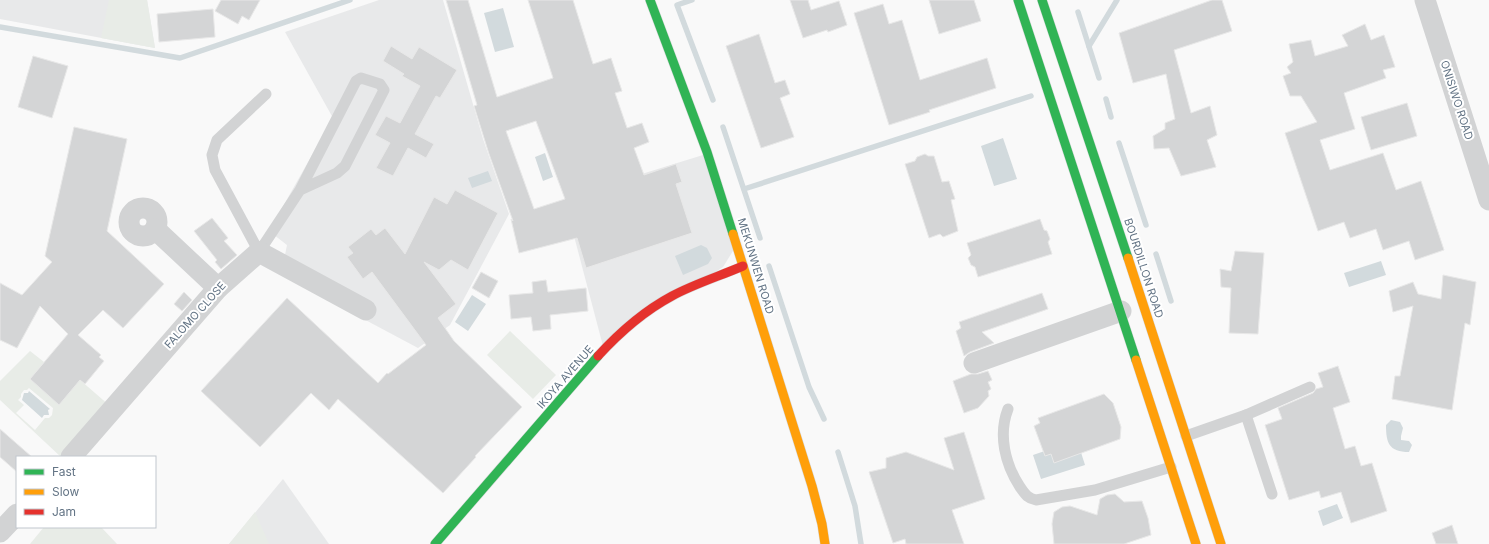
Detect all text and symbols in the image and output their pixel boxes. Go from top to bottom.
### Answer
street label: ONISIWO ROAD [1438,59,1476,142]
street label: MEKUNWEN ROAD [735,216,777,316]
street label: BOURDILLON ROAD [1121,216,1167,320]
street label: FALOMO CLOSE [161,279,229,351]
street label: IKOYA AVENUE [534,342,596,412]
legend [16,456,156,528]
text: Fast [52,464,76,479]
text: Slow [52,484,80,499]
text: Jam [52,504,76,519]

